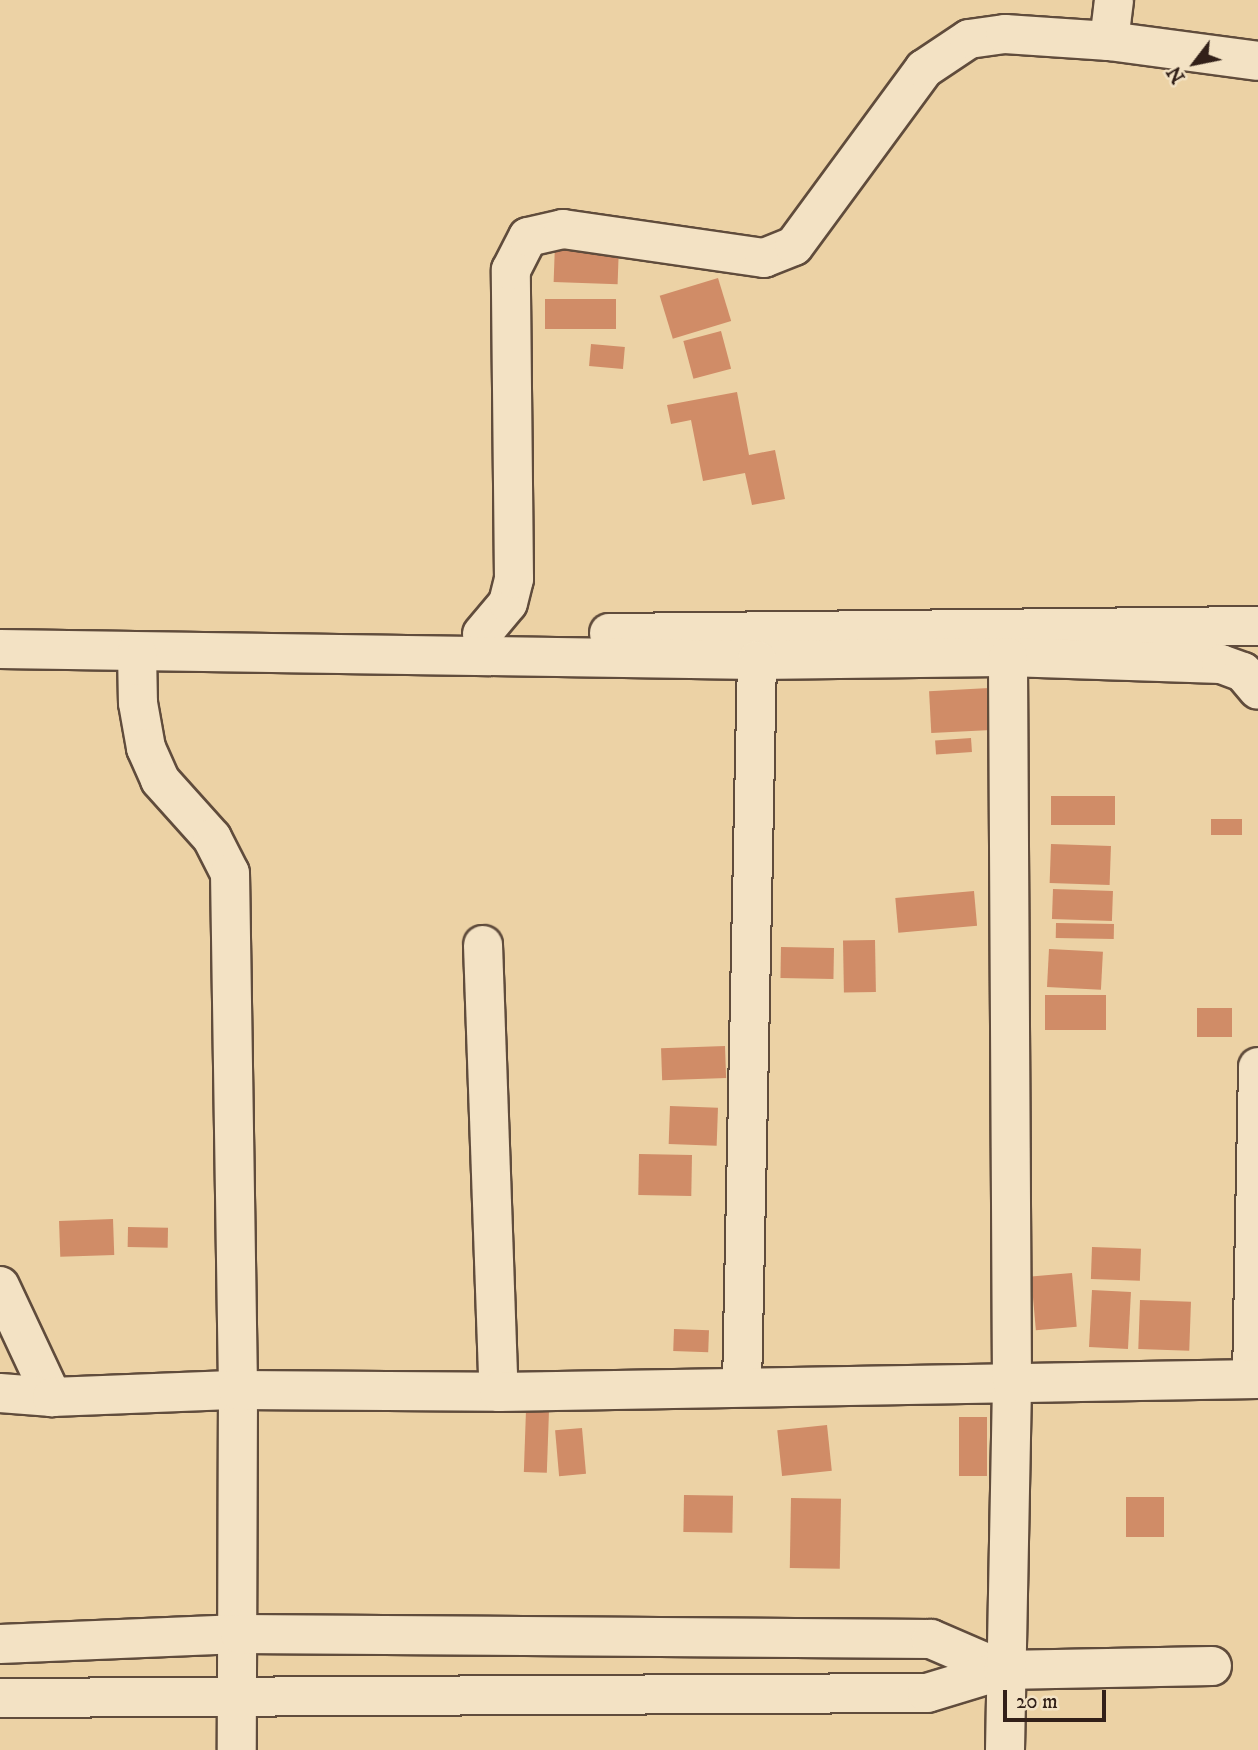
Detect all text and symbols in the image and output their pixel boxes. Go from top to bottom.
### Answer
north arrow [1160,28,1230,98]
text: N [1163,62,1191,87]
scale bar [1006,1676,1109,1720]
text: 20 m [1016,1689,1058,1715]

